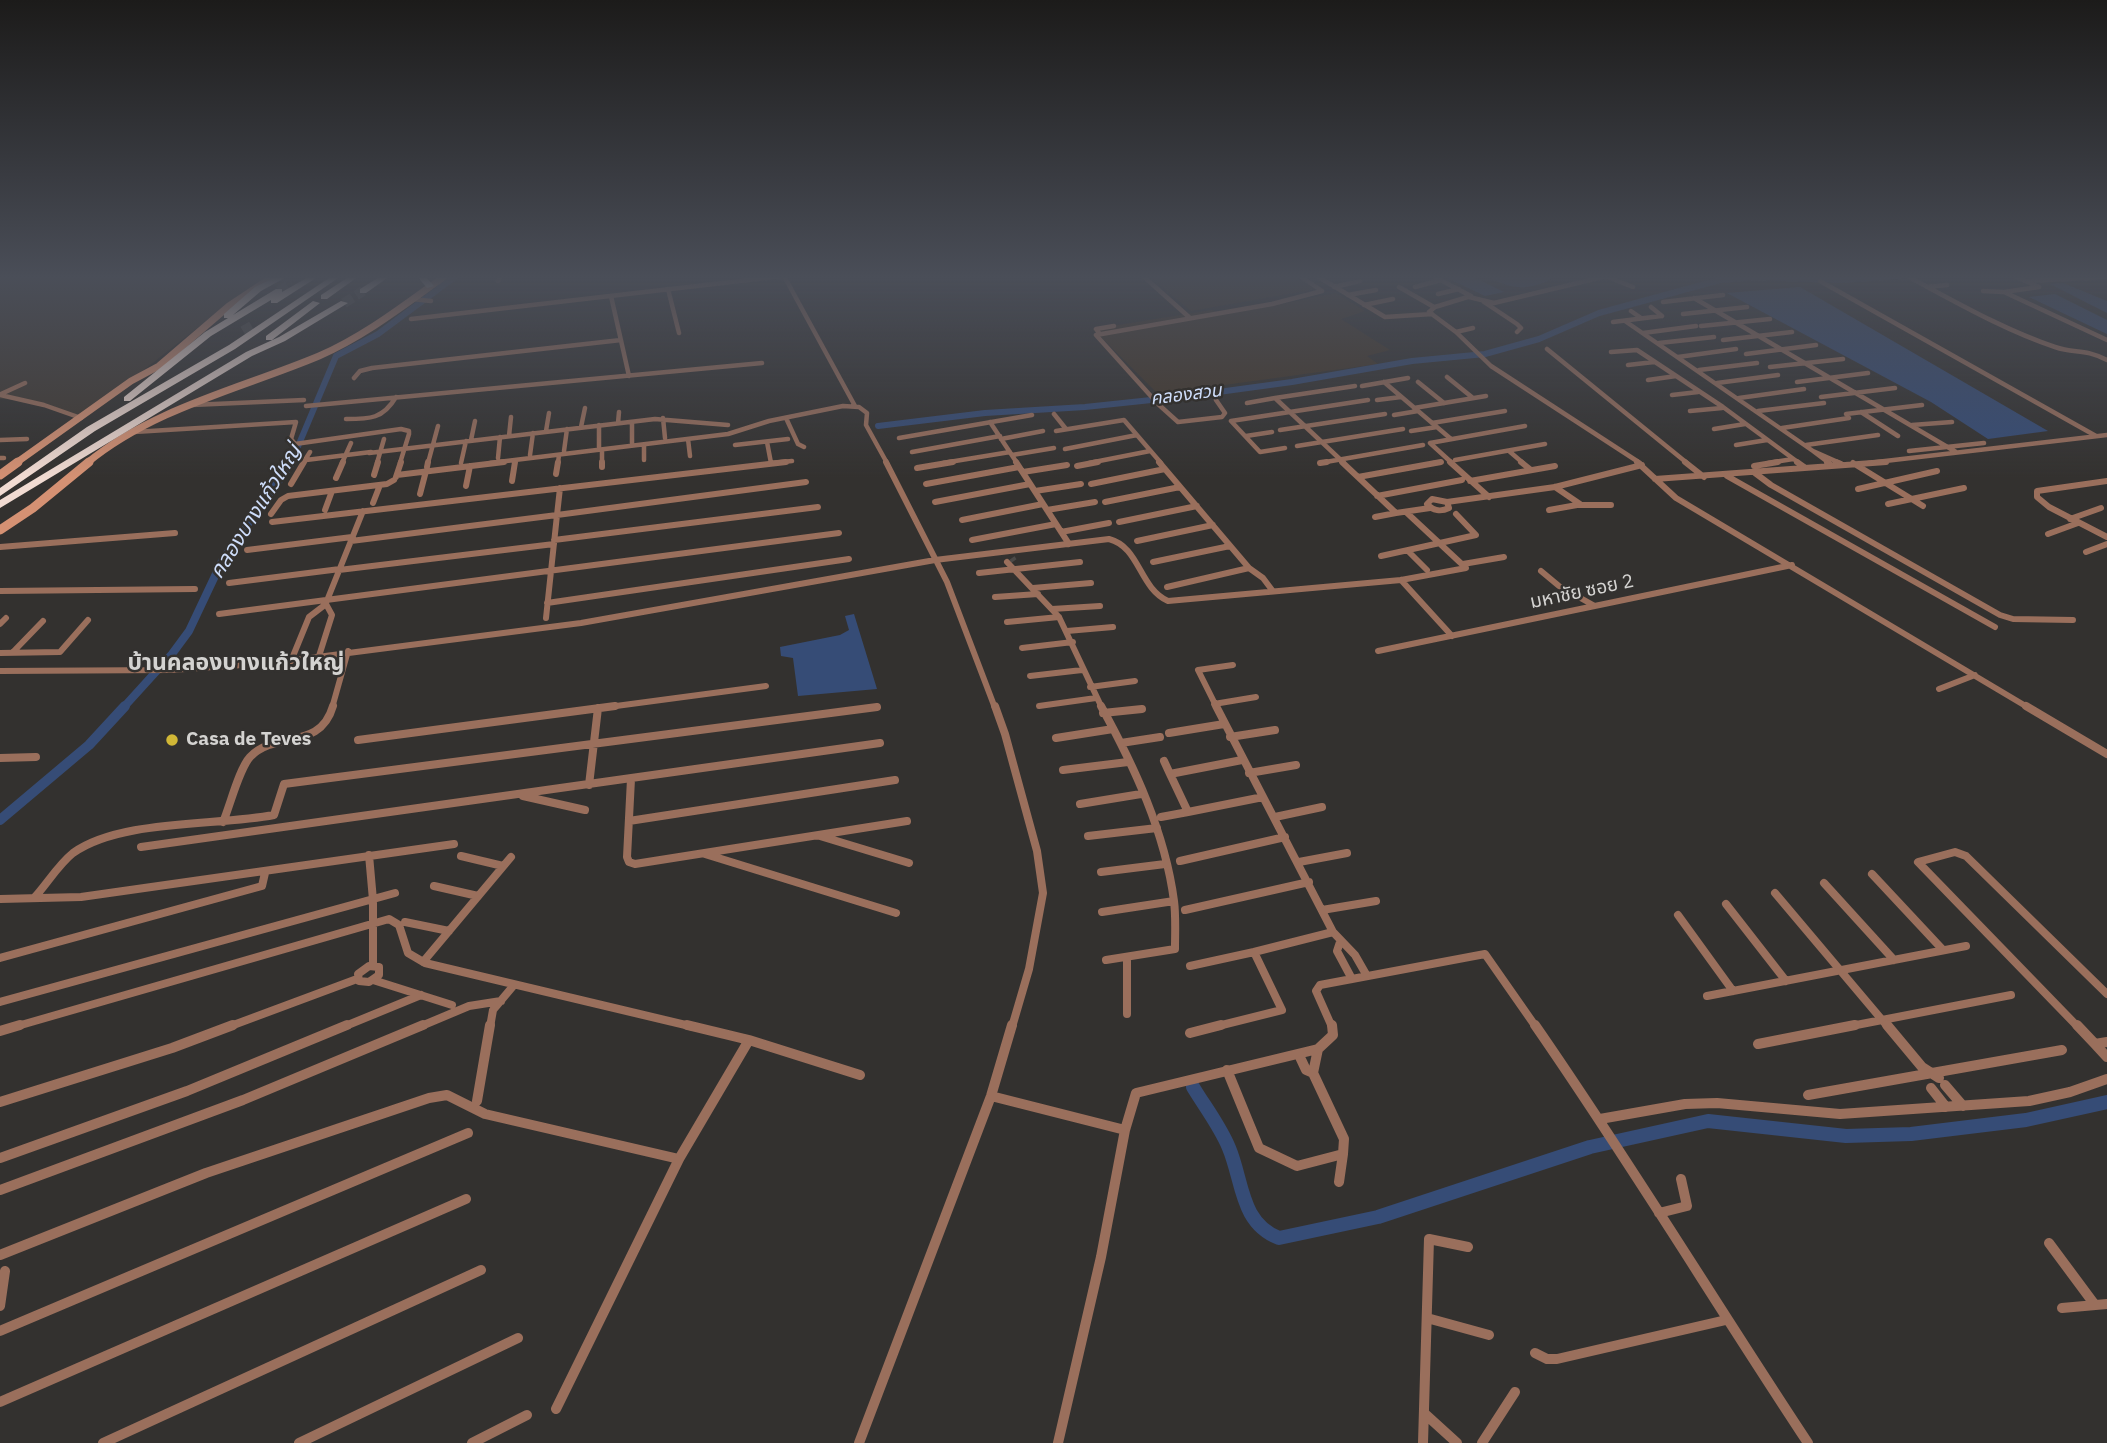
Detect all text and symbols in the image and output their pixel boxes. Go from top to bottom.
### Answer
water label: คลองสวน [1149,380,1223,410]
water label: คลองบางแก้วใหญ่ [205,440,307,584]
street label: มหาชัย ซอย 2 [1528,570,1636,614]
district label: บ้านคลองบางแก้วใหญ่ [127,649,345,677]
place label: Casa de Teves [186,729,311,751]
marker: Casa de Teves [164,732,180,748]

